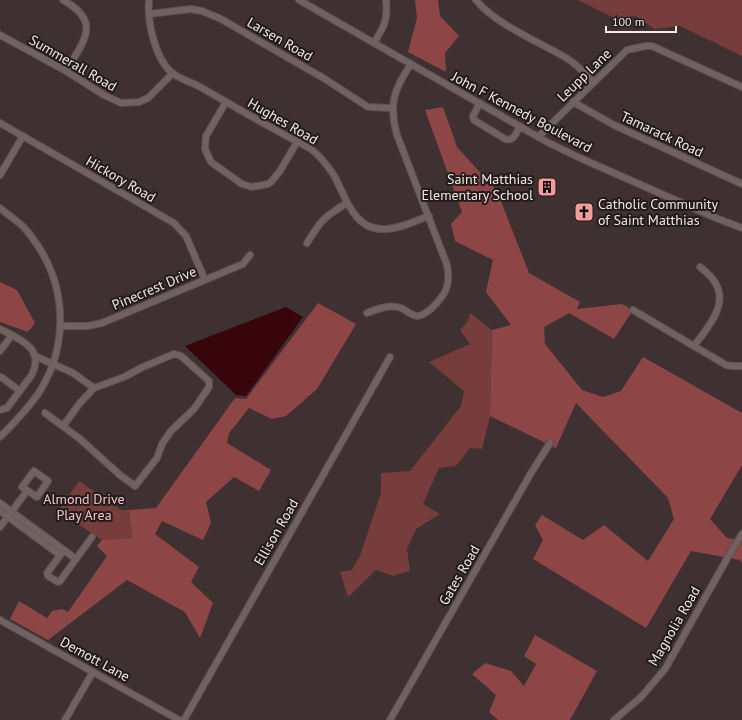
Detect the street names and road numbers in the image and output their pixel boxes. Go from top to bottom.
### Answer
street label: Larsen Road [244,13,316,65]
street label: Summerall Road [26,31,120,95]
street label: Leupp Lane [553,45,615,105]
street label: John F Kennedy Boulevard [448,67,595,157]
street label: Hughes Road [245,94,321,148]
street label: Tamarack Road [618,107,706,161]
street label: Hickory Road [83,152,159,206]
street label: Pinecrest Drive [109,262,199,314]
street label: Ellison Road [250,496,302,568]
street label: Gates Road [435,542,483,608]
street label: Magnolia Road [644,583,704,669]
street label: Demott Lane [57,632,133,686]

